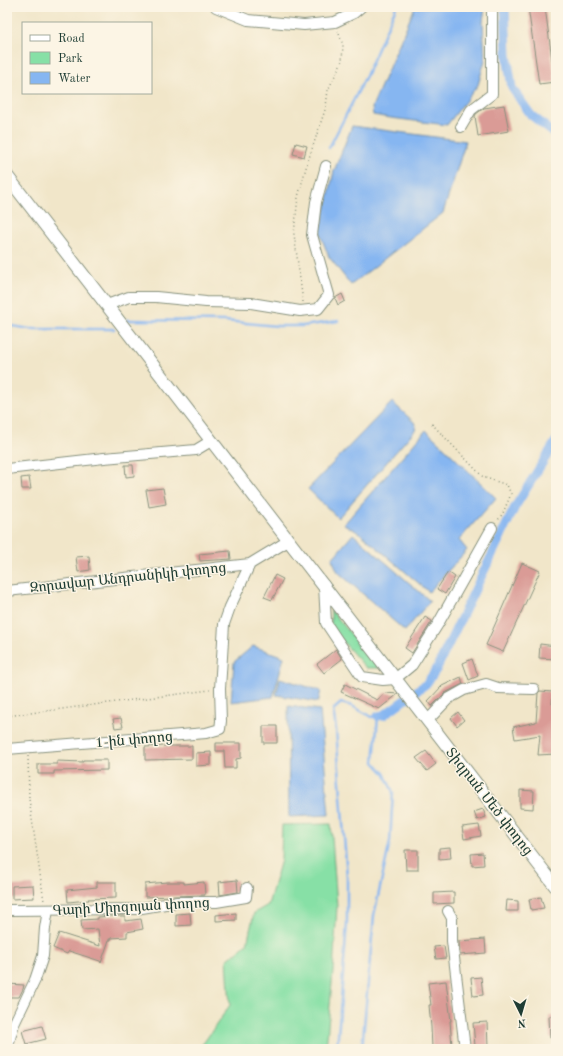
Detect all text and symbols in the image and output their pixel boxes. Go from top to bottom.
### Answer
legend [22,22,152,94]
text: Road [58,33,85,45]
text: Park [58,53,83,65]
text: Water [58,73,91,85]
street label: Զորավար Անդրանիկի փողոց [29,561,227,596]
street label: 1-ին փողոց [95,730,173,751]
street label: Տիգրան Մեծ փողոց [442,745,535,858]
street label: Գարի Միրզոյան փողոց [52,896,210,919]
north arrow [501,994,541,1034]
text: N [516,1017,526,1028]

